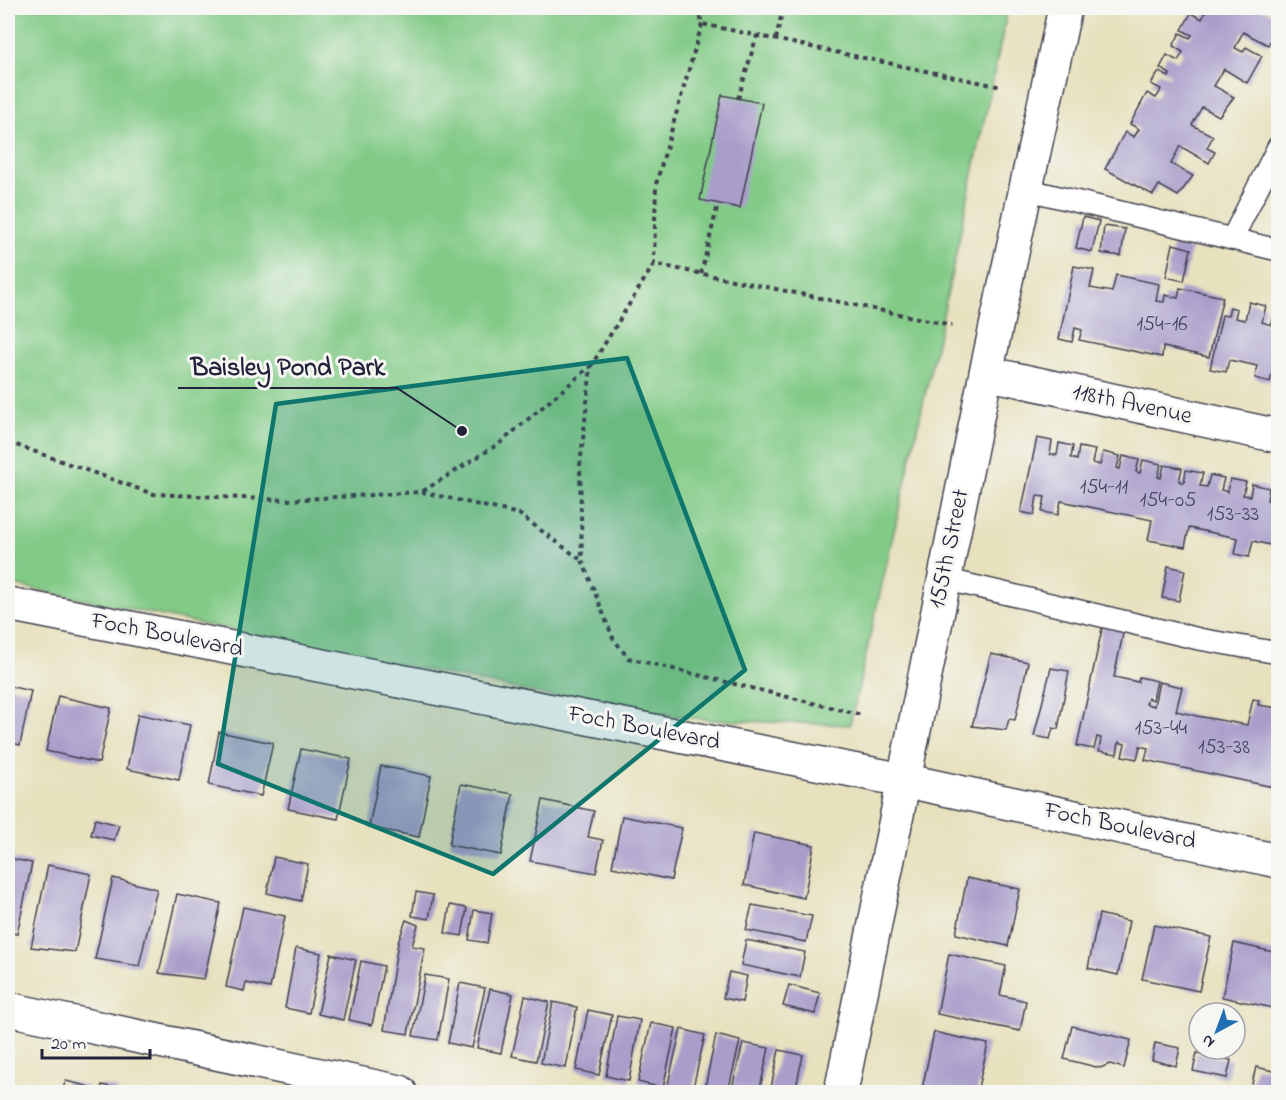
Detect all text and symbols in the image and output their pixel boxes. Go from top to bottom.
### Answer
house number: 154-16 [1136,310,1188,340]
callout: Baisley Pond Park [178,344,397,388]
text: Baisley Pond Park [190,350,386,388]
street label: 118th Avenue [1069,375,1195,435]
house number: 154-11 [1080,473,1129,503]
street label: 155th Street [920,486,980,612]
house number: 154-05 [1140,486,1196,516]
house number: 153-33 [1207,500,1259,530]
street label: Foch Boulevard [87,604,246,668]
street label: Foch Boulevard [564,697,723,761]
house number: 153-44 [1135,714,1188,744]
house number: 153-38 [1198,733,1250,763]
street label: Foch Boulevard [1040,794,1200,860]
north arrow [1187,1001,1247,1061]
scale bar [42,1022,150,1060]
text: N [1196,1028,1220,1053]
text: 20 m [51,1032,86,1058]

